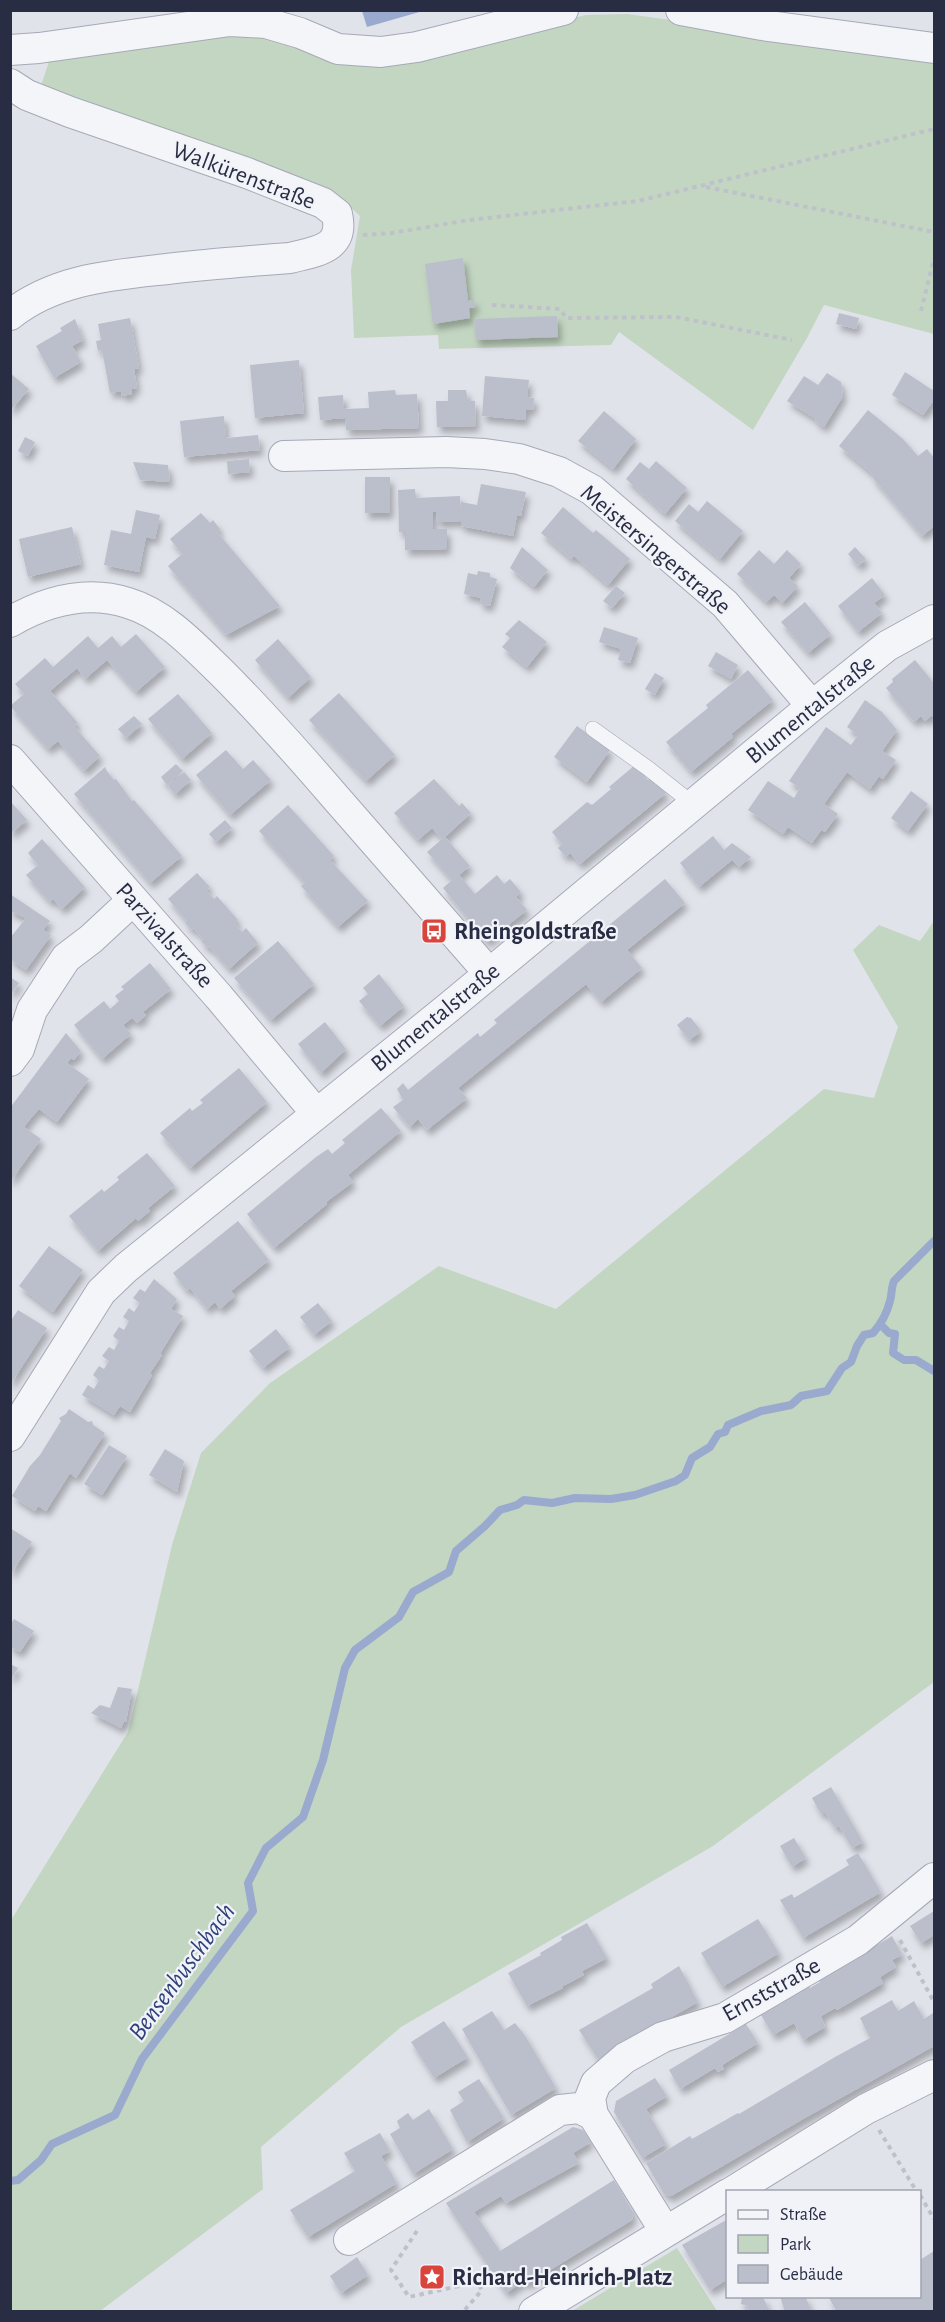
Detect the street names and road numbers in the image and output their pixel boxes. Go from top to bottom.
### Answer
street label: Walkürenstraße [169,138,318,214]
street label: Meistersingerstraße [576,480,735,619]
street label: Blumentalstraße [742,651,879,769]
street label: Parzivalstraße [111,878,217,993]
street label: Blumentalstraße [367,959,504,1077]
street label: Ernststraße [719,1953,824,2026]

